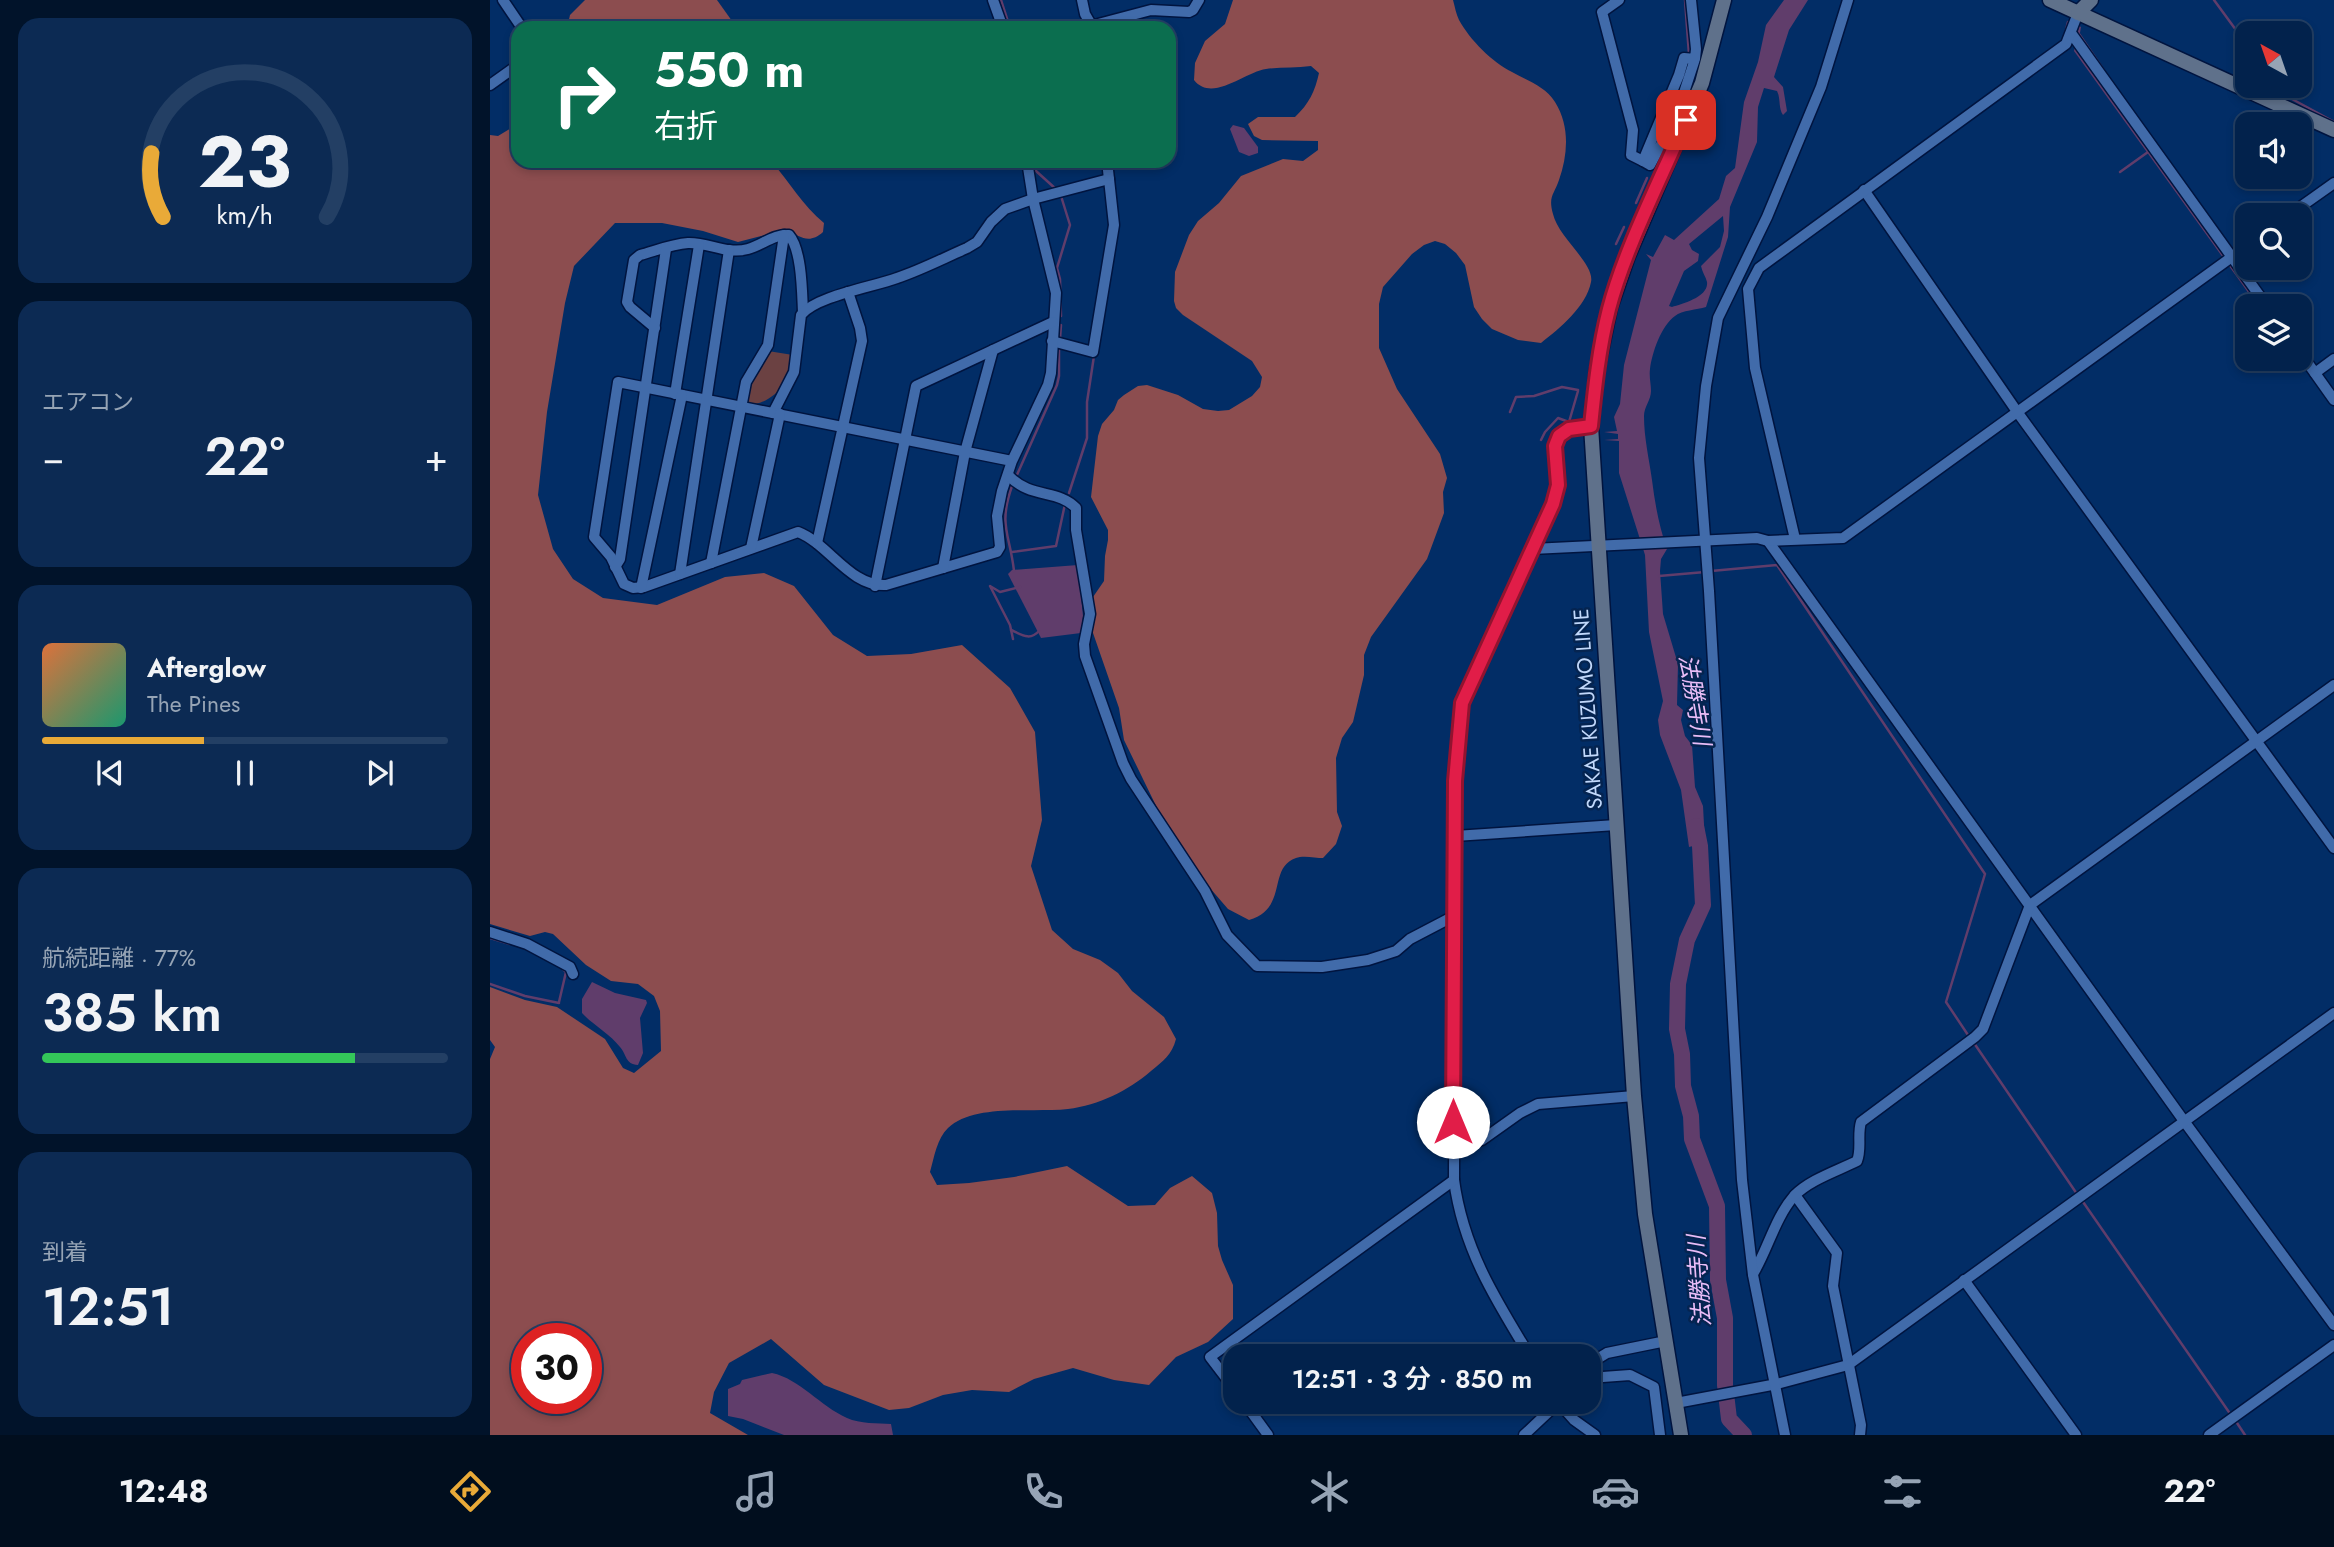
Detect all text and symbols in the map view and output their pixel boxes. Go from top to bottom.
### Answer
north arrow [2235,21,2312,98]
map controls [2235,21,2312,371]
text: 550 m [654,35,805,105]
icon: right [539,49,630,140]
pin [1656,90,1716,150]
icon: arrive [1667,101,1705,139]
text: 右折 [654,103,718,149]
text: 23 [199,109,291,214]
button: sound [2235,112,2312,189]
text: km/h [217,197,273,233]
button: search [2235,203,2312,280]
button: layers [2235,294,2312,371]
text: エアコン [42,385,134,419]
text: 22° [204,419,285,495]
text: − [42,430,64,485]
text: + [425,430,448,485]
street label: SAKAE KUZUMO LINE [1566,608,1610,810]
text: Afterglow [147,649,266,687]
water label: 法勝寺川 [1670,652,1720,751]
text: The Pines [147,687,240,721]
icon: previous [91,754,129,792]
icon: pause [226,754,264,792]
icon: next [361,754,399,792]
text: 航続距離 · 77% [42,941,196,975]
text: 385 km [42,975,222,1051]
position arrow [1416,1085,1490,1159]
water label: 法勝寺川 [1679,1231,1719,1328]
text: 到着 [42,1235,88,1269]
text: 12:51 [42,1269,174,1345]
speed limit sign: 30 [511,1323,602,1414]
text: 12:51 · 3 分 · 850 m [1292,1360,1532,1398]
icon: directions [446,1467,495,1516]
icon: music [732,1467,781,1516]
icon: phone [1019,1467,1068,1516]
icon: climate [1305,1467,1354,1516]
icon: car [1591,1467,1640,1516]
icon: filters [1878,1467,1927,1516]
text: 12:48 [119,1468,209,1514]
text: 22° [2164,1468,2215,1514]

